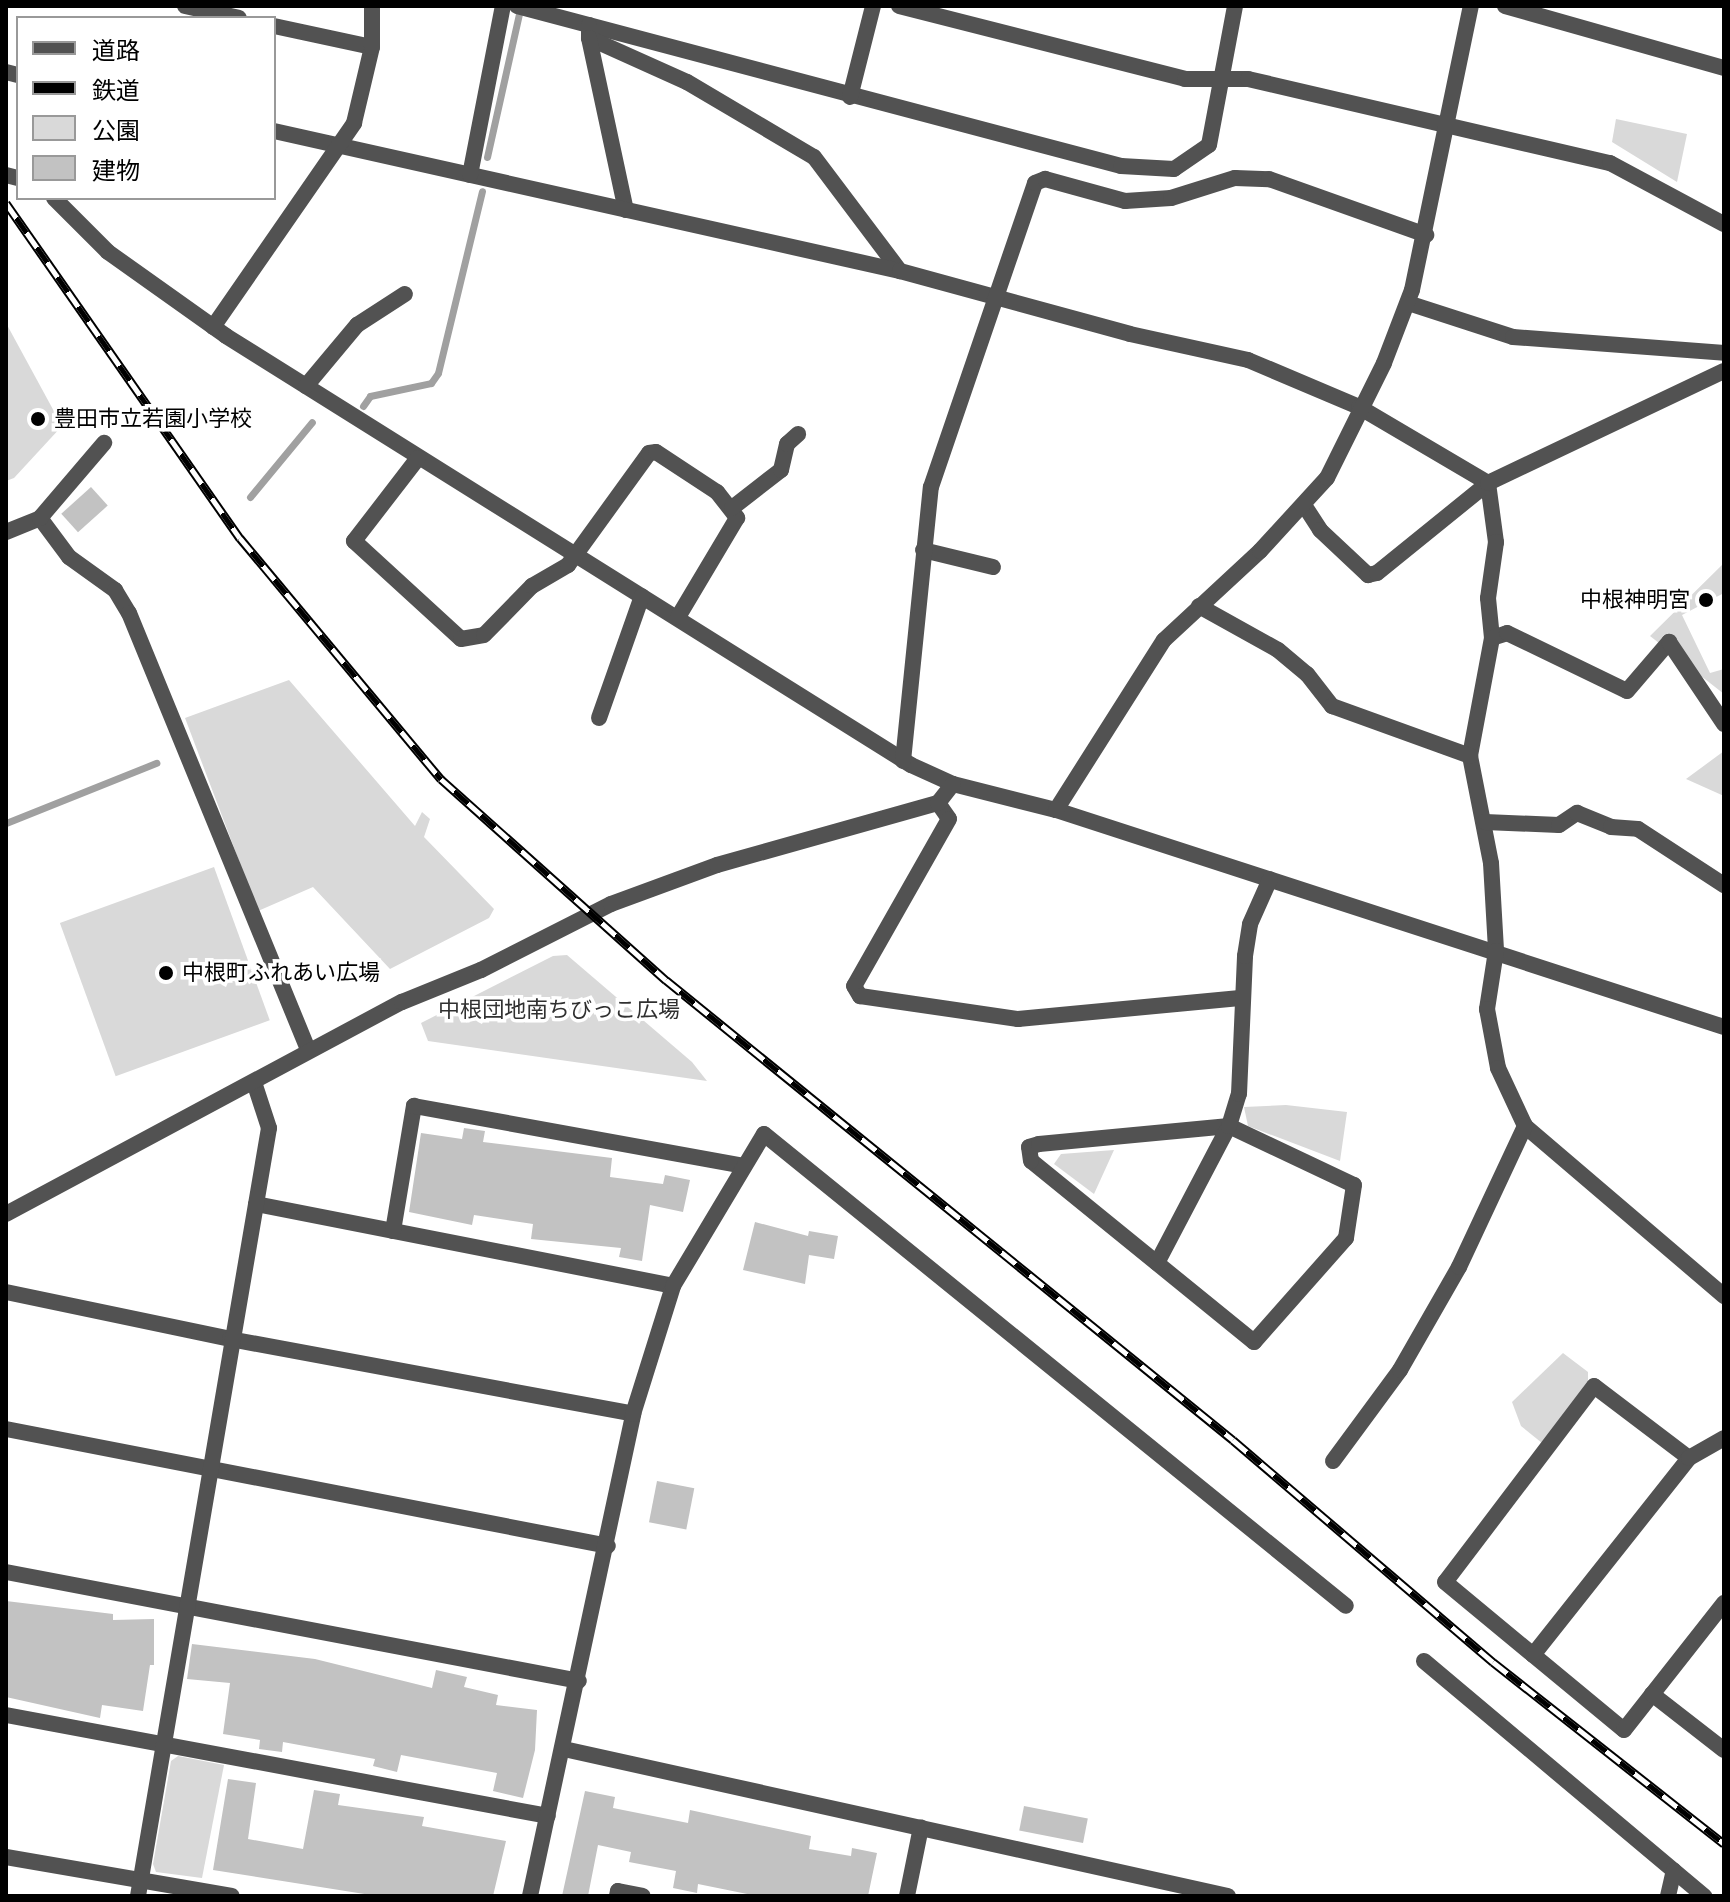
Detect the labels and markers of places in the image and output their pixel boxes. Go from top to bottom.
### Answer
place label: 豊田市立若園小学校 [54,406,252,432]
marker: 豊田市立若園小学校 [29,410,47,428]
place label: 中根神明宮 [1580,587,1690,613]
marker: 中根神明宮 [1697,591,1715,609]
place label: 中根町ふれあい広場 [182,960,380,986]
marker: 中根町ふれあい広場 [157,964,175,982]

